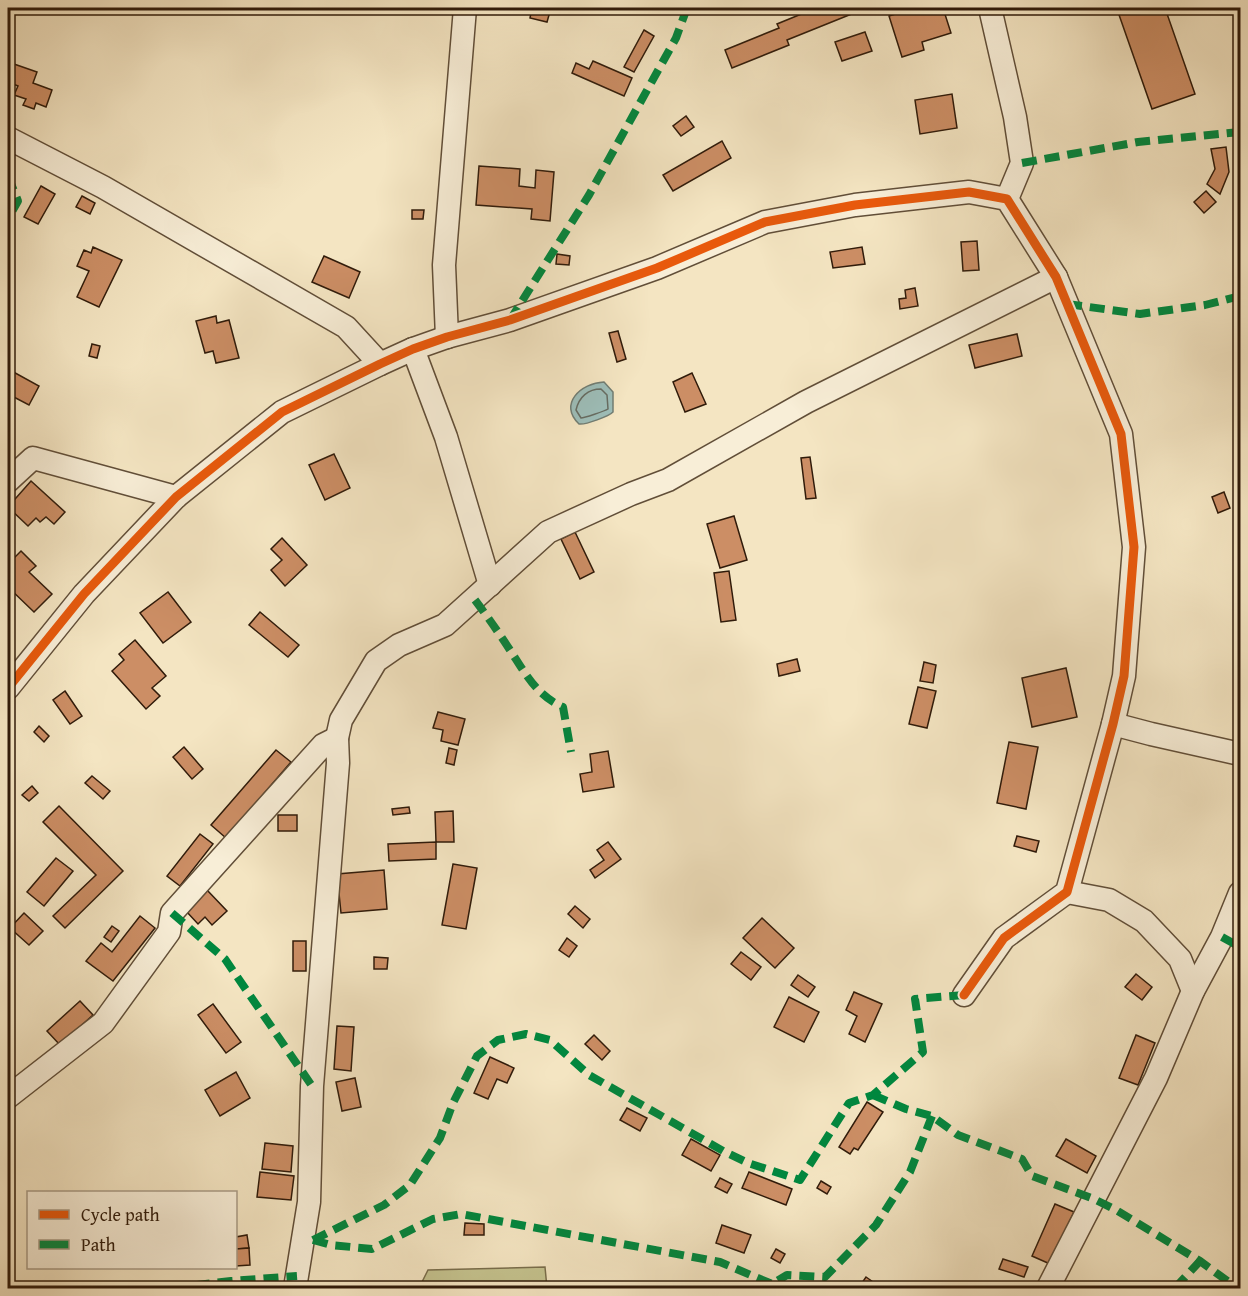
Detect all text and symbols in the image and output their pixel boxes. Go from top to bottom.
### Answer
legend [27,1191,237,1269]
text: Cycle path [81,1201,160,1228]
text: Path [81,1231,116,1258]

